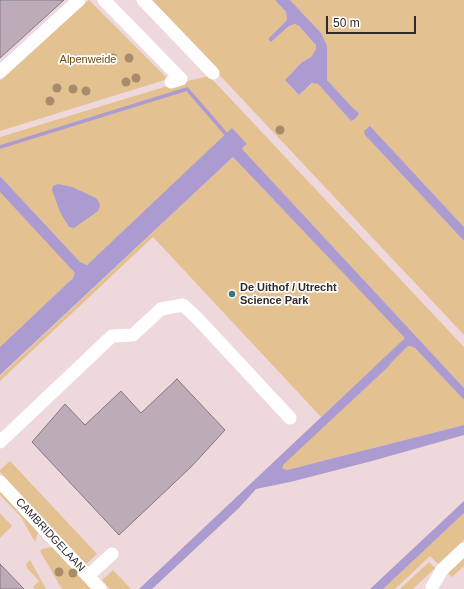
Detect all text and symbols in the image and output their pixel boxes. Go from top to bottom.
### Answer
scale bar [328,8,418,34]
text: 50 m [333,16,360,30]
park label: Alpenweide [60,53,116,67]
place label: De Uithof / Utrecht Science Park [240,281,337,307]
marker: De Uithof / Utrecht Science Park [227,289,237,299]
street label: CAMBRIDGELAAN [13,496,87,574]

